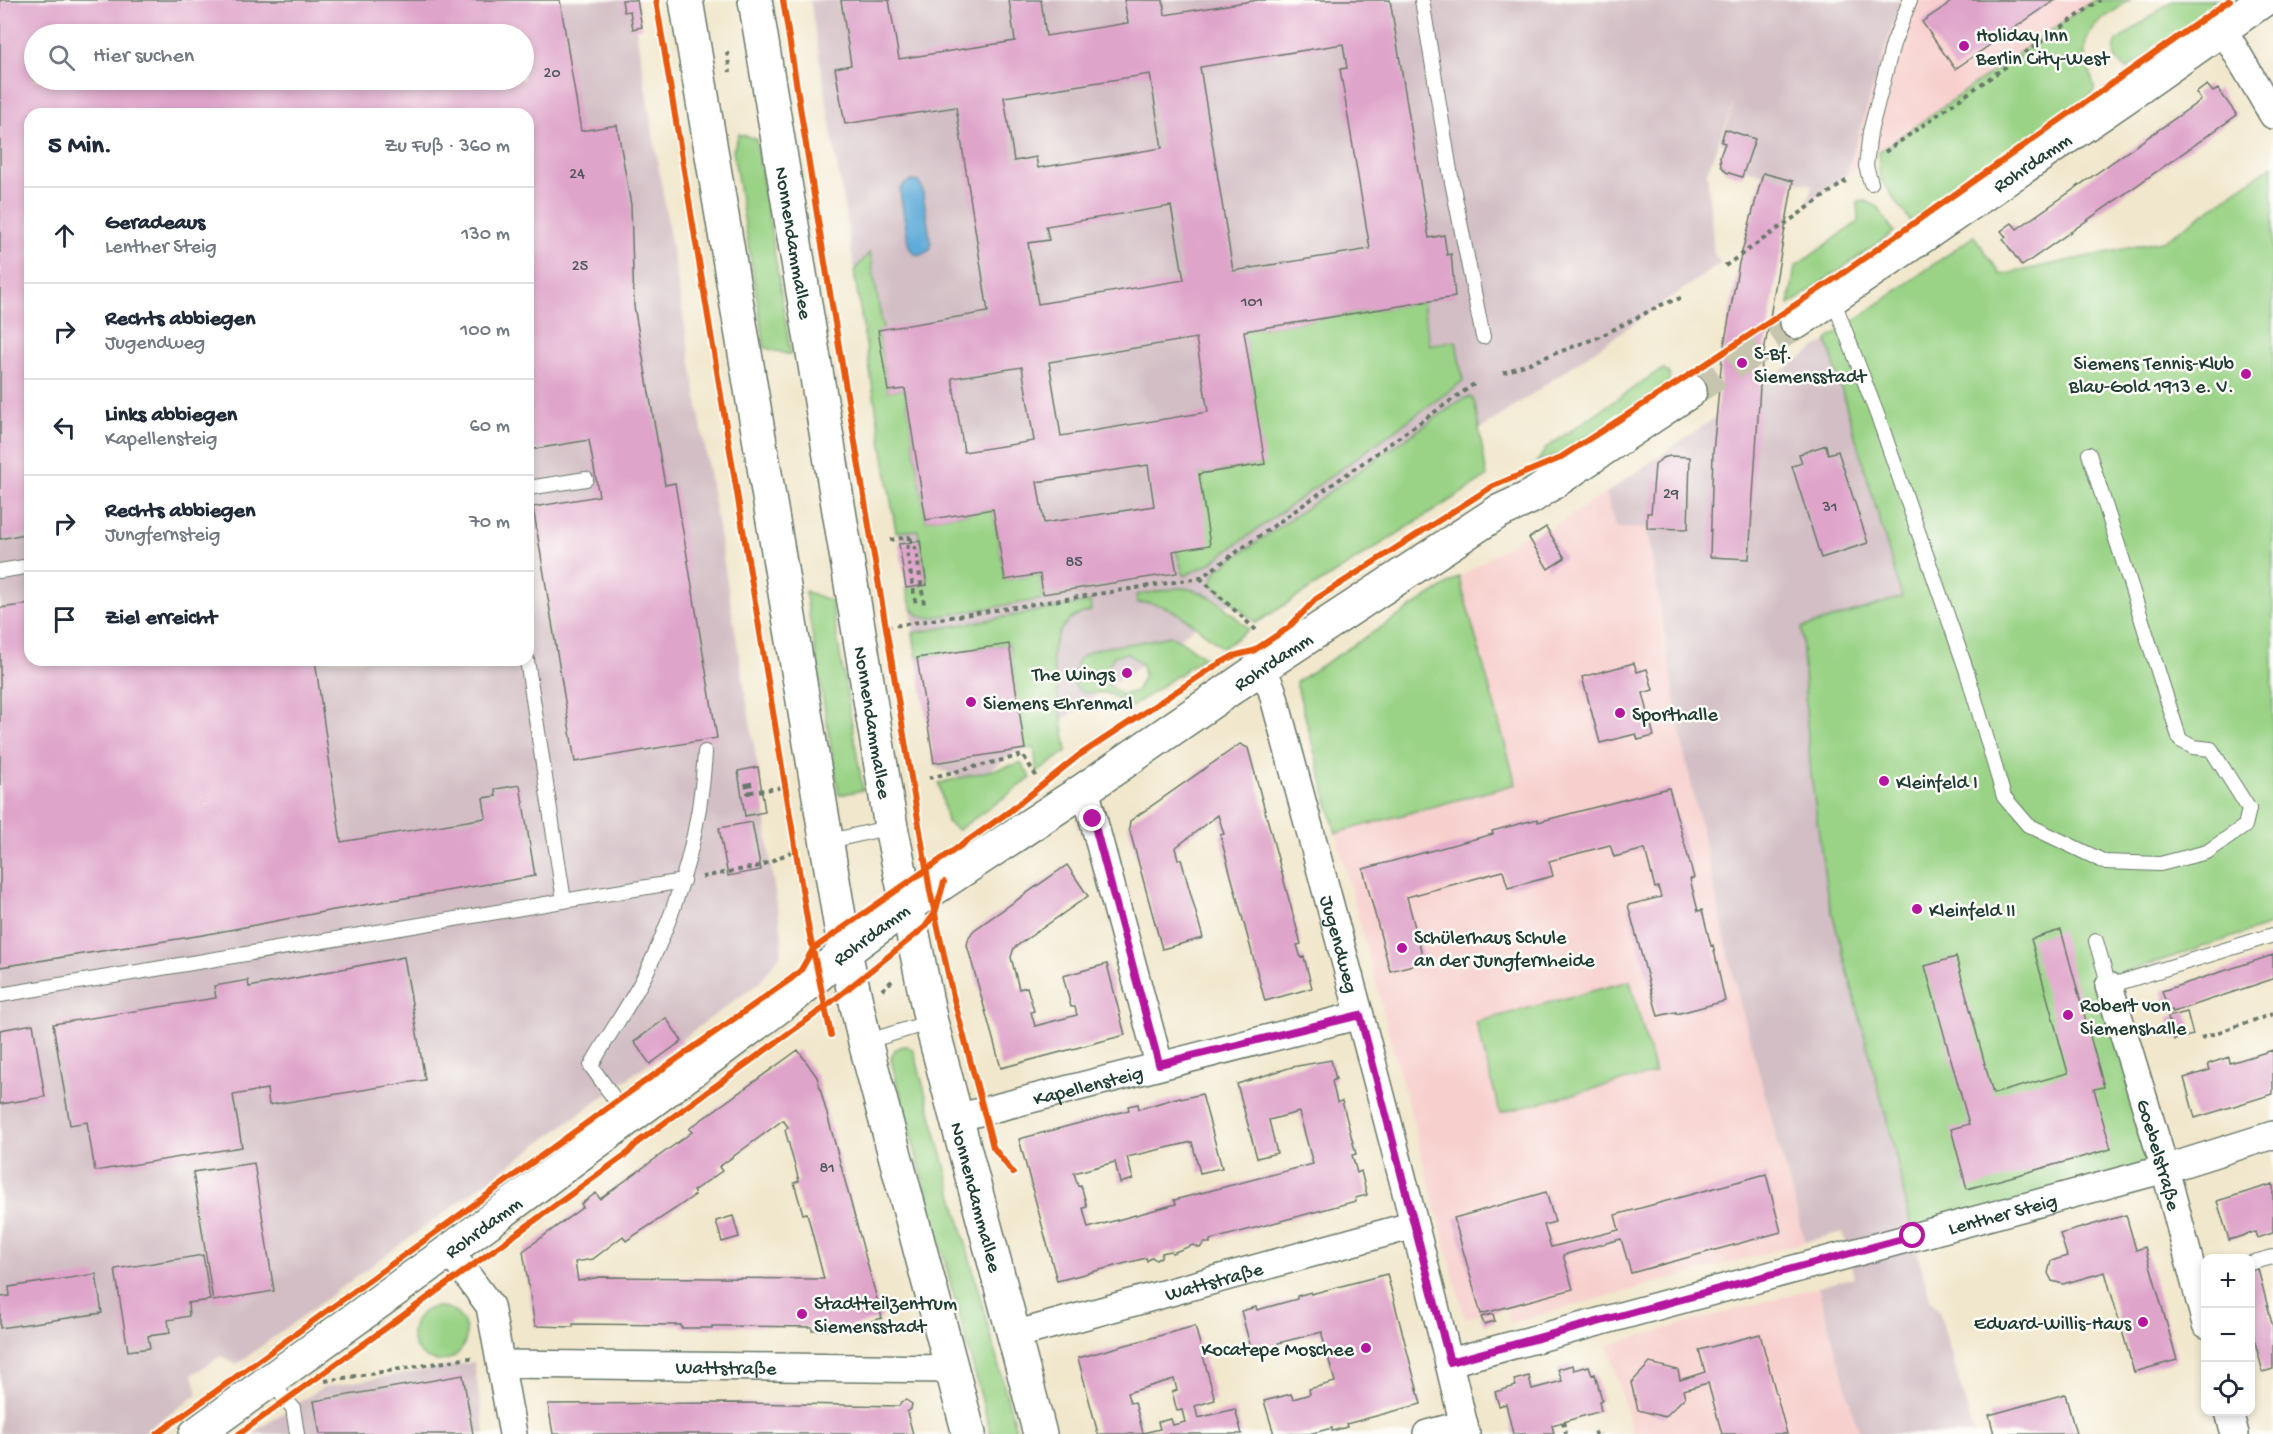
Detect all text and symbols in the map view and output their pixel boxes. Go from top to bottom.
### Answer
search box [24,24,534,90]
place label: Holiday Inn Berlin City-West [1975,26,2111,72]
marker: Holiday Inn Berlin City-West [1957,39,1971,53]
icon: search [45,41,78,74]
text: Hier suchen [93,44,194,70]
house number: 20 [544,65,560,84]
street label: Rohrdamm [1990,130,2077,199]
text: 5 Min. [48,132,112,163]
text: Zu Fuß · 360 m [385,136,510,159]
street label: Nonnendammallee [768,165,815,322]
house number: 24 [569,166,585,185]
text: Geradeaus [105,211,205,237]
icon: ahead [48,219,81,252]
text: 130 m [461,224,510,247]
text: Lenther Steig [105,237,217,260]
house number: 25 [572,258,588,277]
house number: 101 [1240,294,1263,313]
text: Rechts abbiegen [105,307,255,333]
icon: right [48,315,81,348]
text: 100 m [460,320,510,343]
text: Jugendweg [105,333,205,356]
place label: S-Bf. Siemensstadt [1754,344,1868,390]
place label: Siemens Tennis-Klub Blau-Gold 1913 e. V. [2068,354,2234,400]
marker: S-Bf. Siemensstadt [1735,356,1749,370]
marker: Siemens Tennis-Klub Blau-Gold 1913 e. V. [2239,367,2253,381]
text: Links abbiegen [105,403,237,429]
icon: left [48,411,81,444]
text: 60 m [470,416,510,439]
text: Kapellensteig [105,429,217,452]
house number: 29 [1663,486,1679,505]
text: Rechts abbiegen [105,499,255,525]
house number: 31 [1822,499,1837,518]
icon: right [48,507,81,540]
text: 70 m [469,512,510,535]
text: Jungfernsteig [105,525,220,548]
house number: 85 [1065,554,1083,573]
icon: arrive [48,603,81,636]
text: Ziel erreicht [105,606,217,632]
street label: Rohrdamm [1231,629,1318,698]
street label: Nonnendammallee [846,645,894,801]
place label: The Wings [1031,665,1116,688]
marker: The Wings [1120,666,1134,680]
place label: Siemens Ehrenmal [983,694,1133,717]
marker: Siemens Ehrenmal [964,695,978,709]
place label: Sporthalle [1632,705,1718,728]
marker: Sporthalle [1613,706,1627,720]
place label: Kleinfeld I [1896,773,1978,796]
marker: Kleinfeld I [1877,774,1891,788]
route end [1079,805,1105,831]
street label: Jugendweg [1313,893,1361,996]
street label: Rohrdamm [829,900,915,972]
place label: Kleinfeld II [1929,901,2016,924]
marker: Kleinfeld II [1910,902,1924,916]
place label: Schülerhaus Schule an der Jungfernheide [1414,928,1595,974]
marker: Schülerhaus Schule an der Jungfernheide [1395,941,1409,955]
place label: Robert von Siemenshalle [2080,996,2187,1042]
marker: Robert von Siemenshalle [2061,1008,2075,1022]
street label: Kapellensteig [1031,1063,1146,1113]
street label: Goebelstraße [2129,1097,2184,1214]
street label: Nonnendammallee [943,1120,1005,1276]
house number: 81 [819,1160,835,1179]
street label: Lenther Steig [1946,1191,2060,1242]
street label: Rohrdamm [442,1193,528,1265]
route start [1899,1222,1925,1248]
map controls [2201,1254,2255,1416]
button: + [2201,1254,2255,1308]
street label: Wattstraße [1163,1259,1267,1308]
place label: Stadtteilzentrum Siemensstadt [814,1294,957,1340]
marker: Stadtteilzentrum Siemensstadt [795,1307,809,1321]
button: − [2201,1308,2255,1362]
place label: Eduard-Willis-Haus [1974,1314,2132,1337]
marker: Eduard-Willis-Haus [2136,1315,2150,1329]
place label: Kocatepe Moschee [1202,1340,1355,1363]
marker: Kocatepe Moschee [1359,1341,1373,1355]
street label: Wattstraße [675,1358,777,1382]
button: locate [2201,1362,2255,1416]

